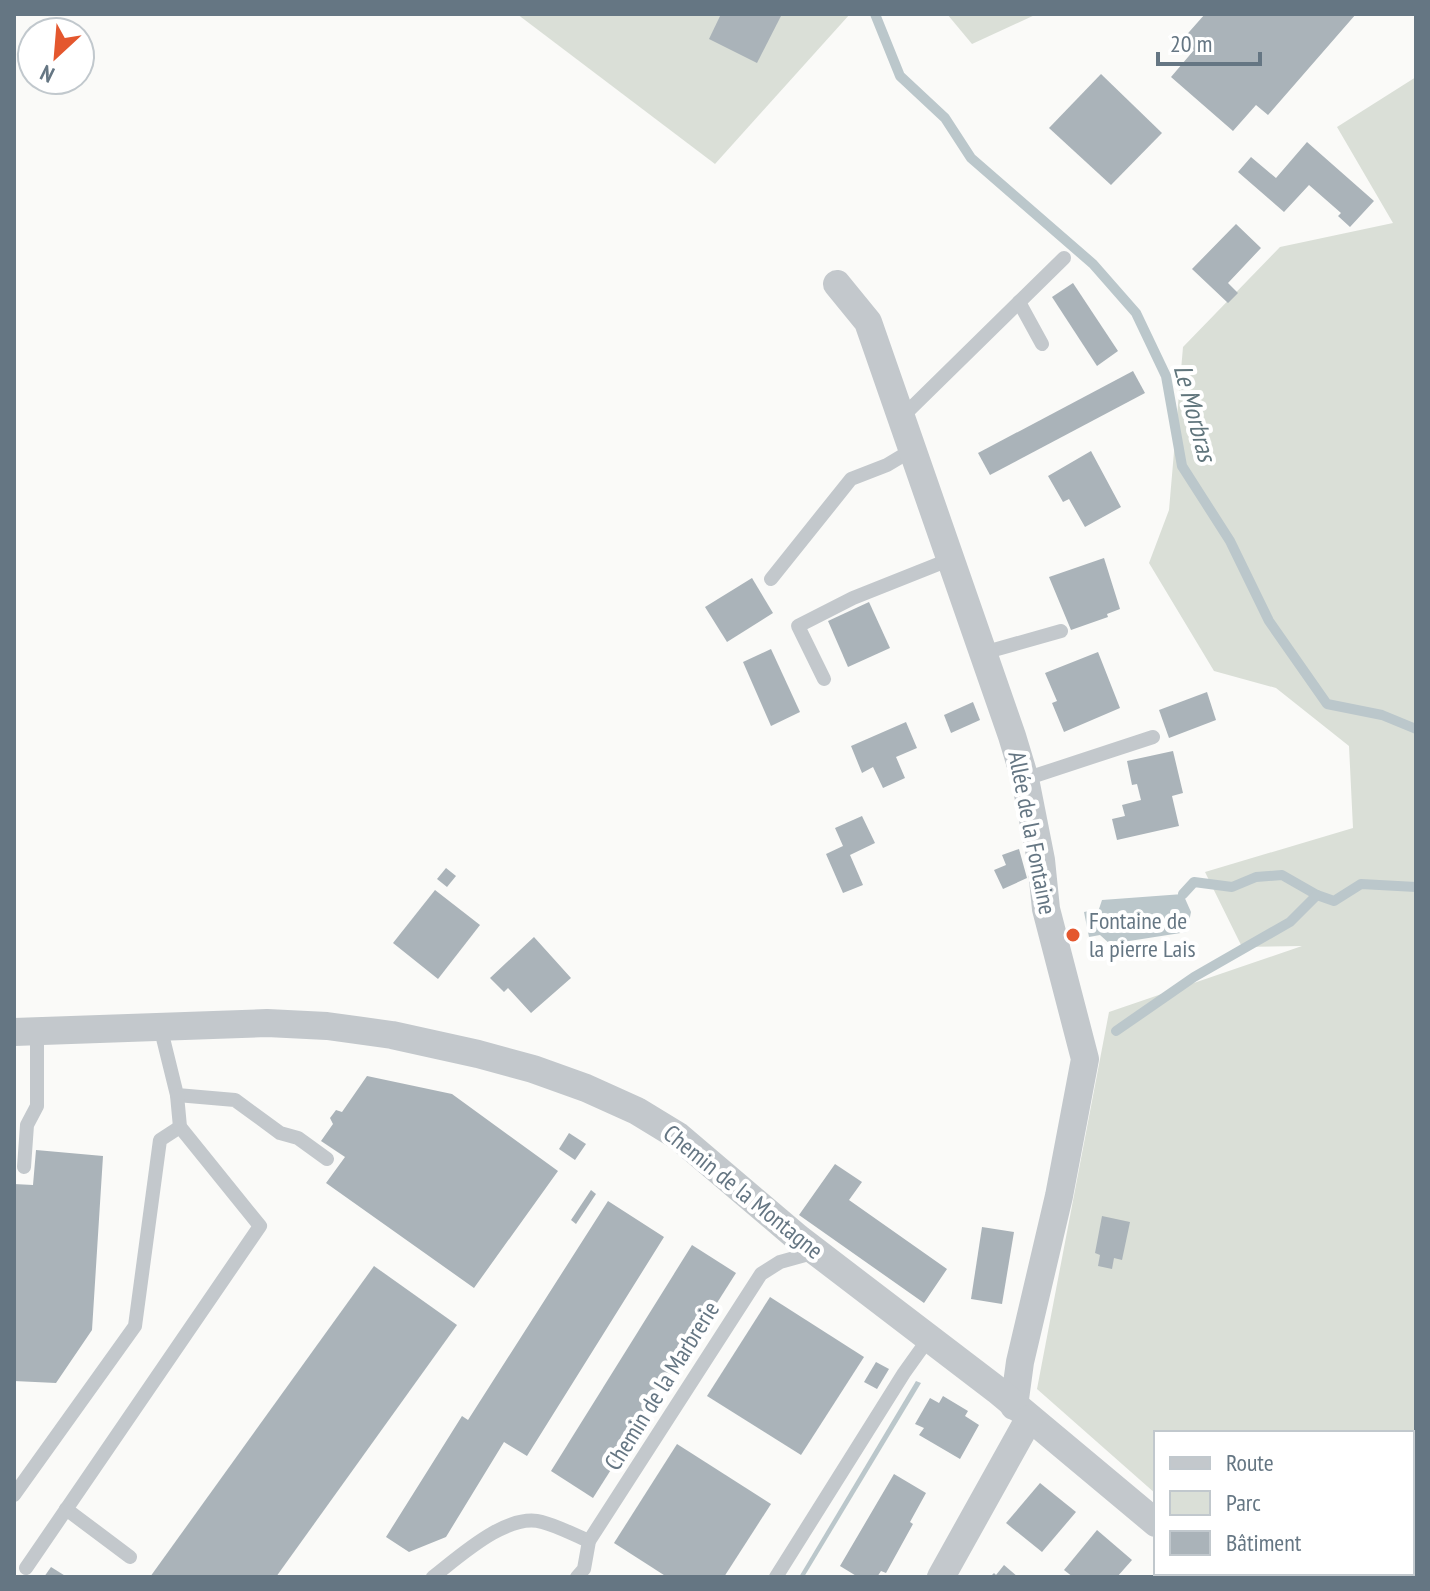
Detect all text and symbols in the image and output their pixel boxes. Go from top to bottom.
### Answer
north arrow [16,16,96,96]
scale bar [1158,16,1260,66]
text: 20 m [1170,28,1212,59]
text: N [36,59,59,89]
water label: Le Morbras [1167,361,1225,467]
street label: Allée de la Fontaine [1001,749,1064,917]
place label: Fontaine de la pierre Lais [1089,905,1196,964]
marker: Fontaine de la pierre Lais [1064,926,1082,944]
street label: Chemin de la Montagne [657,1118,830,1266]
street label: Chemin de la Marbrerie [597,1295,726,1476]
legend [1154,1431,1414,1575]
text: Route [1226,1447,1274,1478]
text: Parc [1226,1487,1261,1518]
text: Bâtiment [1226,1527,1302,1558]

